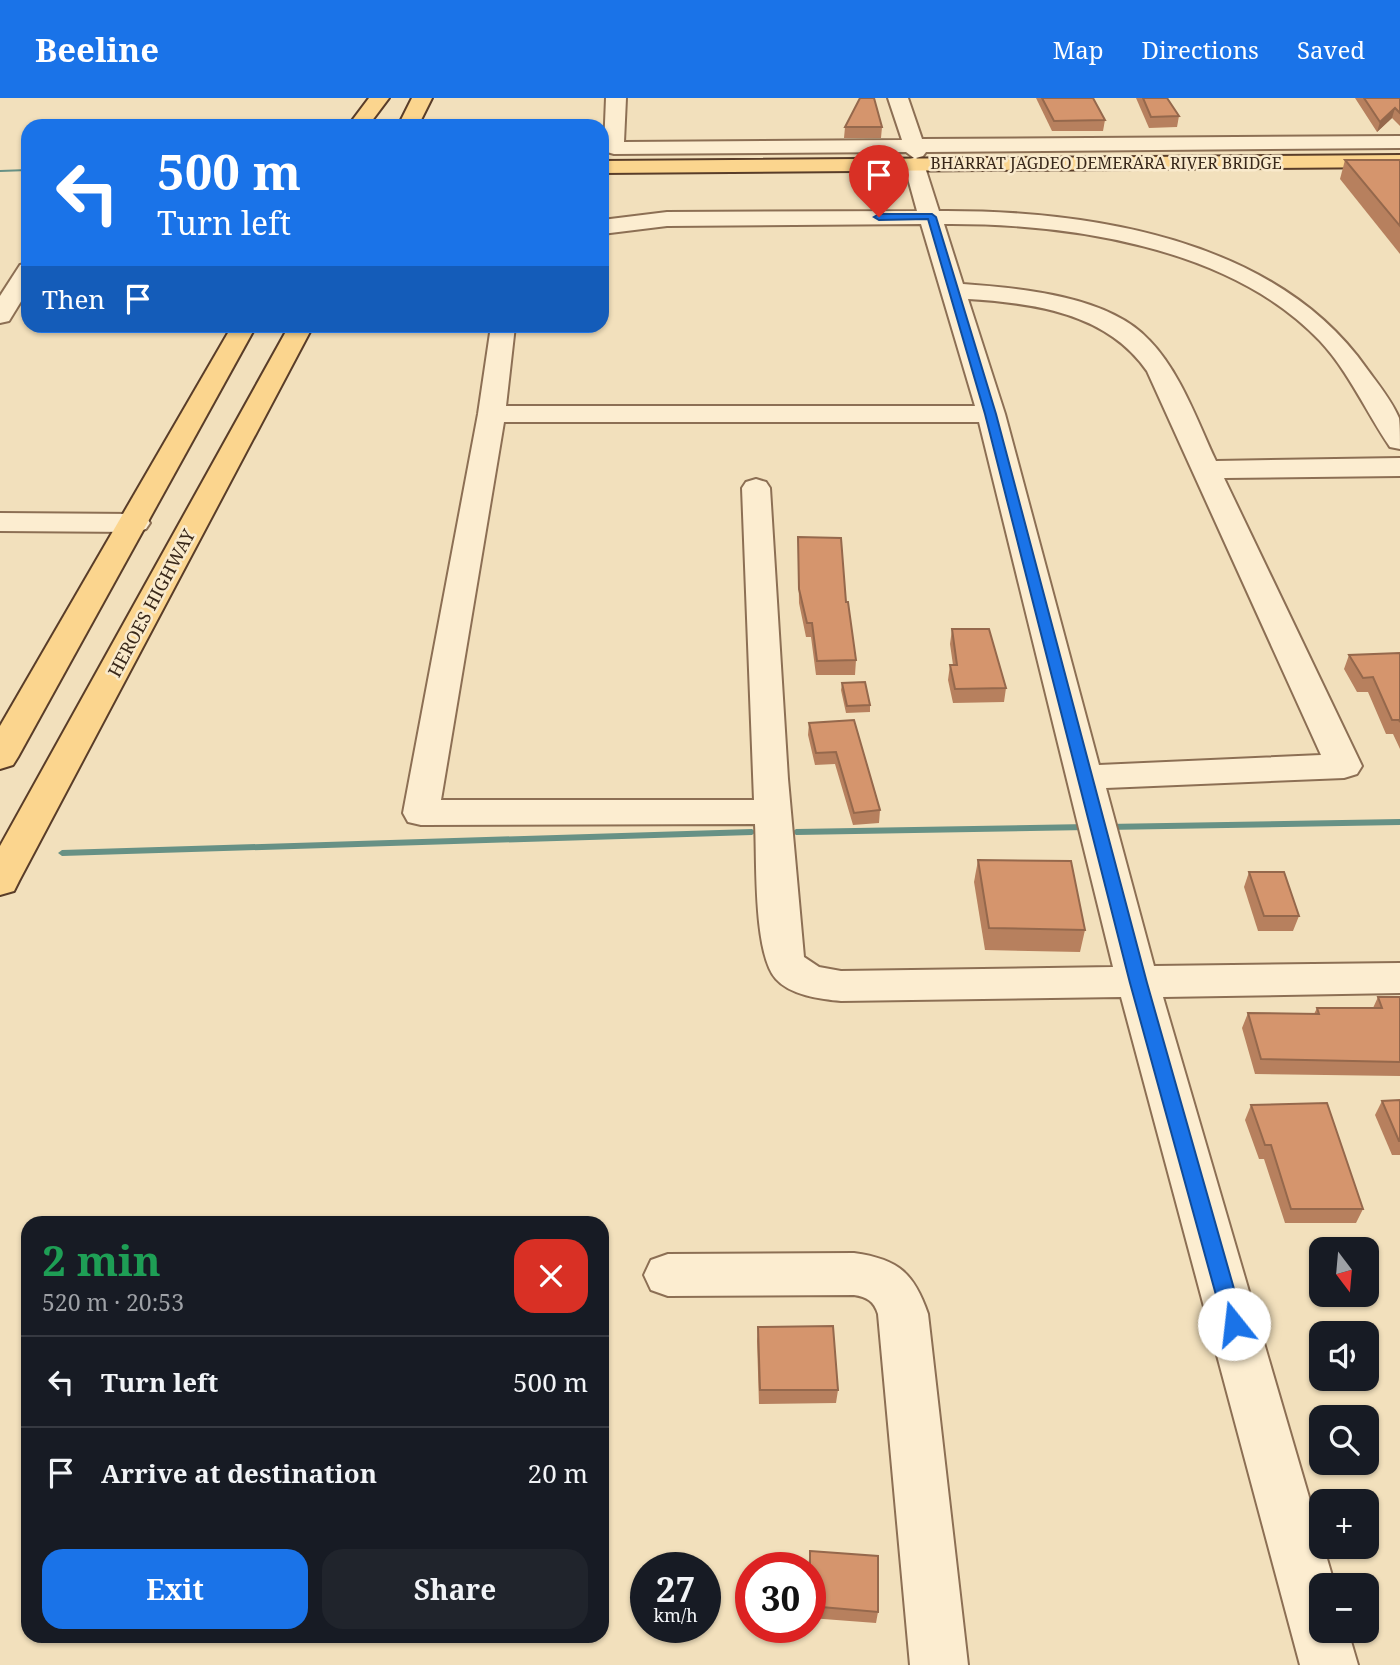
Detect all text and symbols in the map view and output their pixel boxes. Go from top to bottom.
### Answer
text: Beeline [35,27,159,72]
text: Map [1053,33,1104,66]
text: Directions [1142,33,1259,66]
text: Saved [1297,33,1365,66]
text: 500 m [157,138,301,204]
pin [849,145,909,217]
icon: left [42,147,133,238]
street label: BHARRAT JAGDEO DEMERARA RIVER BRIDGE [930,152,1282,174]
icon: arrive [860,156,898,194]
text: Turn left [157,201,291,244]
icon: arrive [119,280,157,318]
text: Then [42,281,105,317]
street label: HEROES HIGHWAY [102,524,201,681]
text: 2 min [42,1231,161,1288]
north arrow [1309,1237,1379,1307]
map controls [1309,1237,1379,1643]
button: close [514,1239,588,1313]
text: 520 m · 20:53 [42,1286,184,1318]
position arrow [1197,1287,1271,1361]
button: sound [1309,1321,1379,1391]
icon: left [42,1363,80,1401]
text: Turn left [101,1364,218,1400]
text: 500 m [513,1364,588,1400]
button: search [1309,1405,1379,1475]
icon: arrive [42,1454,80,1492]
text: Arrive at destination [101,1455,377,1491]
text: 20 m [528,1455,588,1491]
button: + [1309,1489,1379,1559]
button: Exit [42,1549,308,1629]
button: Share [322,1549,588,1629]
speed limit sign: 30 [735,1552,826,1643]
text: 27 [656,1565,695,1612]
button: − [1309,1573,1379,1643]
text: km/h [653,1603,698,1627]

